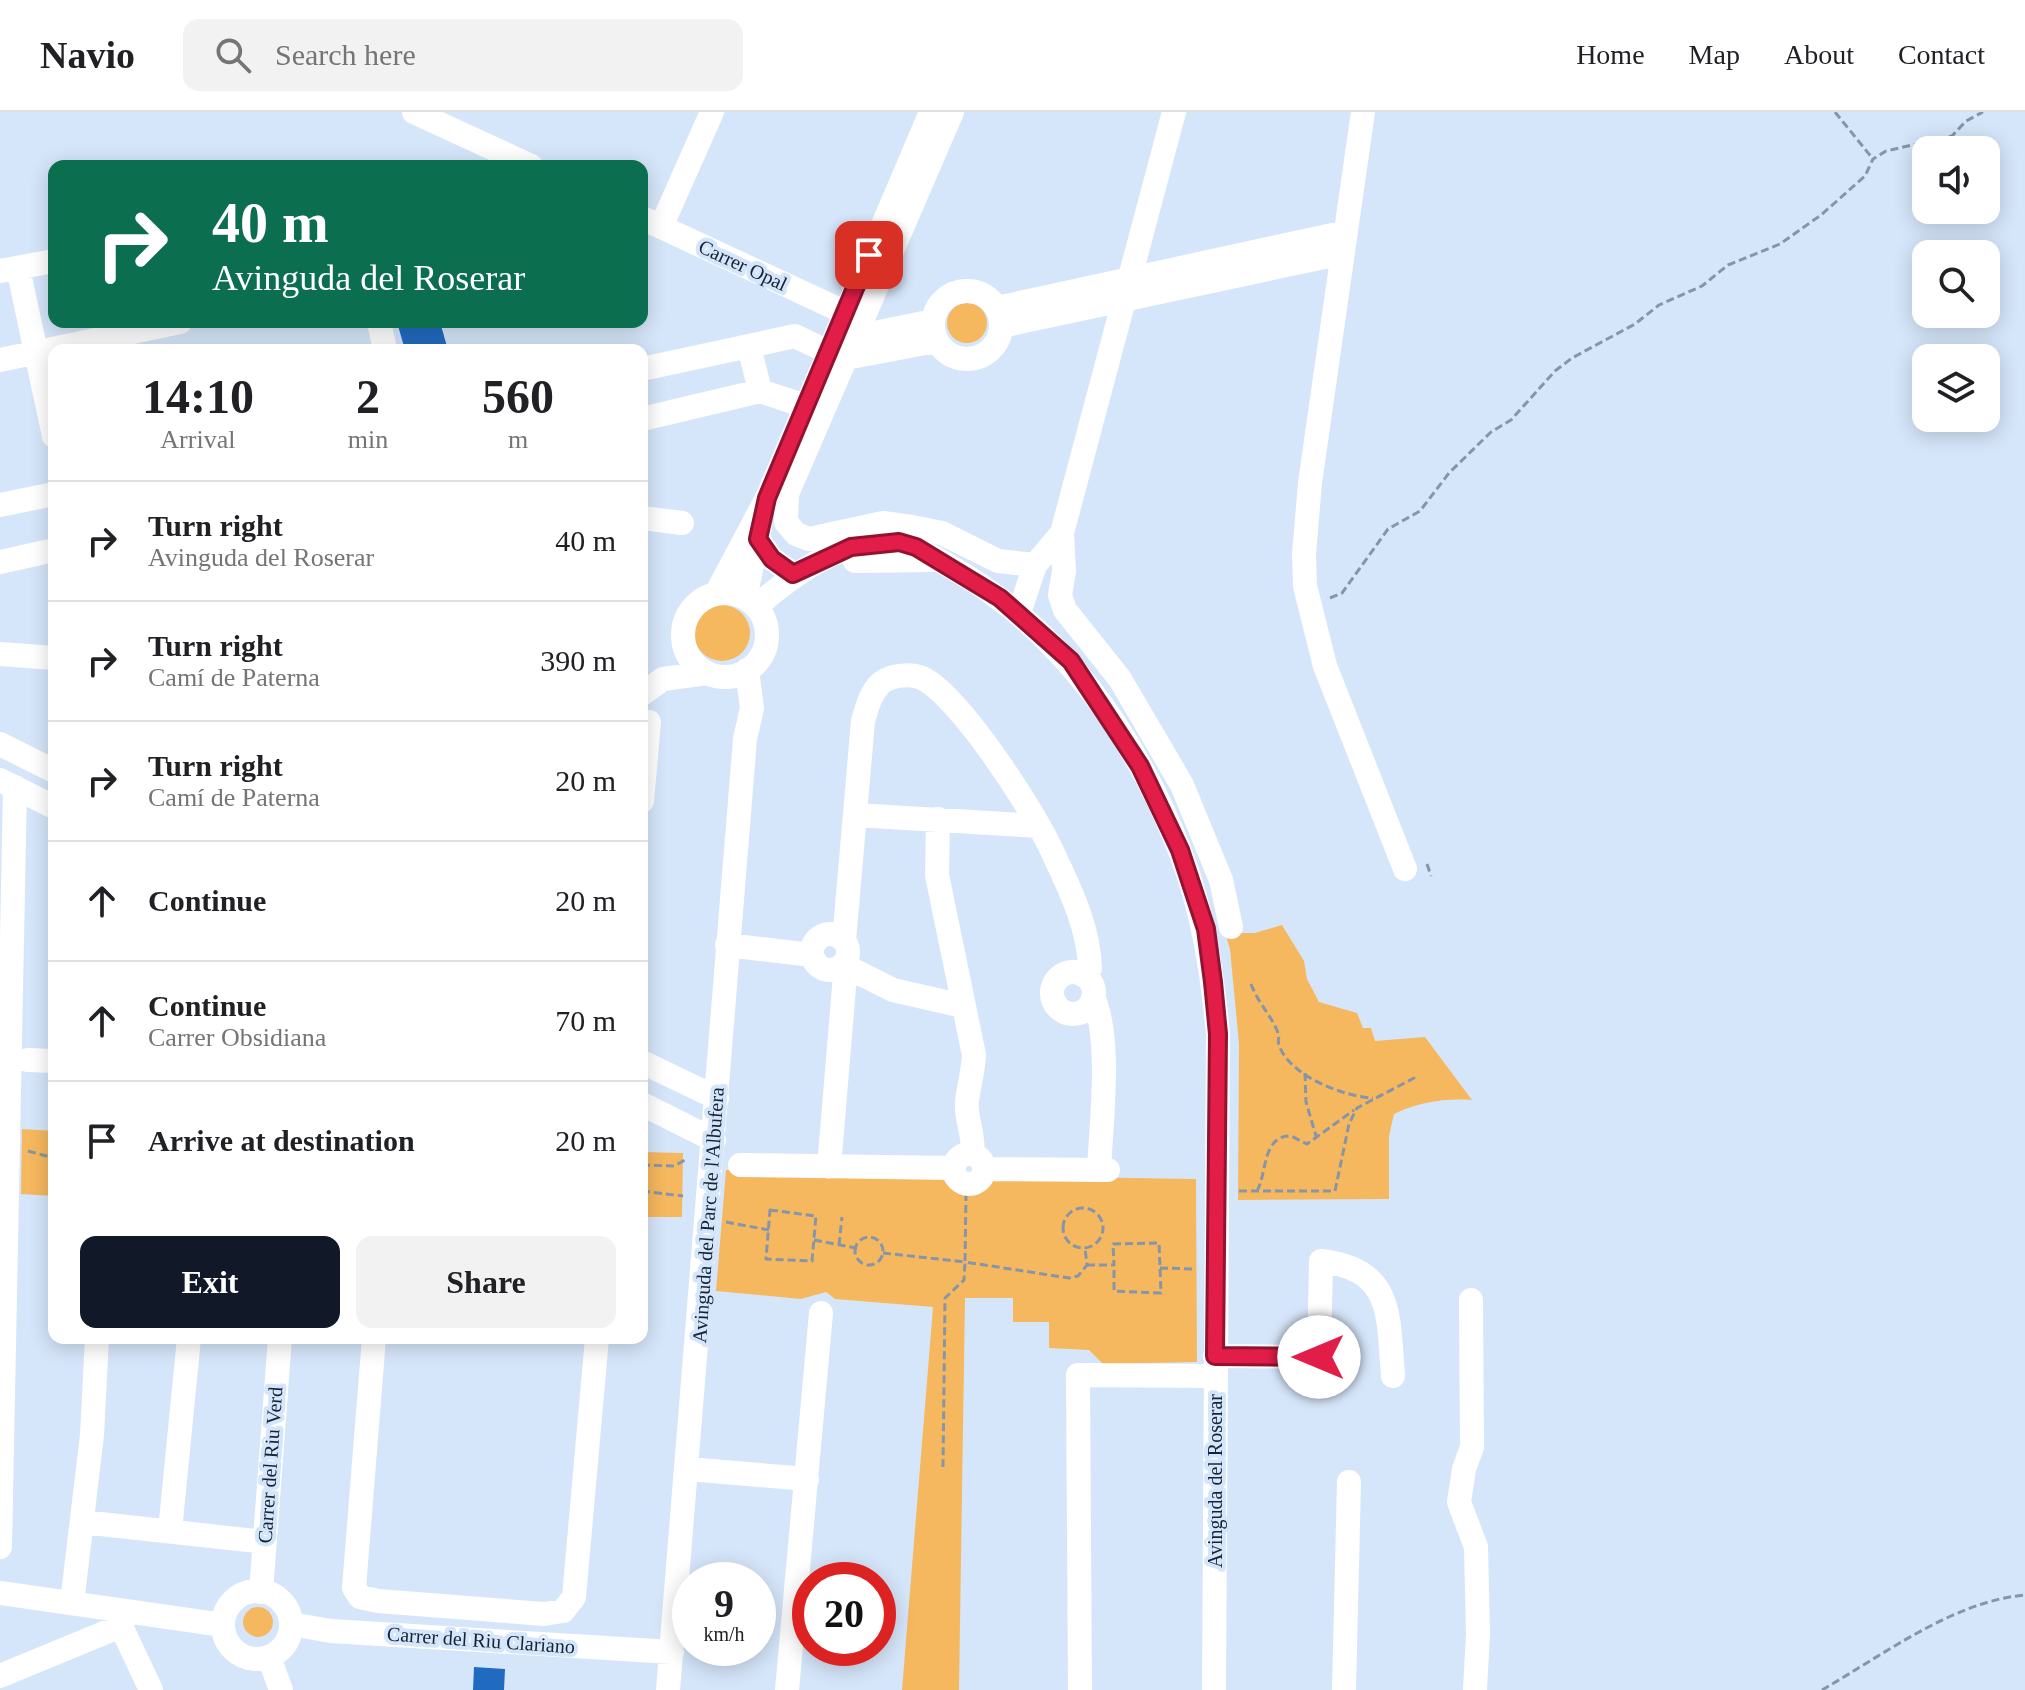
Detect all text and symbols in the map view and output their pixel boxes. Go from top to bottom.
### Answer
search box [183,19,743,91]
icon: search [211,33,255,77]
text: Navio [40,34,135,76]
text: Search here [275,38,416,71]
text: Home [1576,39,1645,70]
text: Map [1689,39,1740,70]
text: About [1784,39,1854,70]
text: Contact [1898,39,1985,70]
map controls [1912,136,2000,432]
button: sound [1912,136,2000,224]
icon: right [80,192,184,296]
text: 40 m [212,192,329,254]
pin [835,221,903,289]
icon: arrive [847,233,891,277]
street label: Carrer Opal [695,235,791,296]
button: search [1912,240,2000,328]
text: Avinguda del Roserar [212,258,525,298]
button: layers [1912,344,2000,432]
text: 14:10 [142,370,254,423]
text: 2 [356,370,380,423]
text: 560 [482,370,554,423]
text: Arrival [160,425,235,454]
text: min [348,425,388,454]
text: m [508,425,528,454]
text: Turn right [148,509,283,542]
icon: right [80,519,124,563]
text: 40 m [555,524,616,557]
text: Avinguda del Roserar [148,543,374,572]
text: Turn right [148,629,283,662]
icon: right [80,639,124,683]
text: 390 m [540,644,616,677]
text: Camí de Paterna [148,663,320,692]
text: Turn right [148,749,283,782]
icon: right [80,759,124,803]
text: 20 m [555,764,616,797]
text: Camí de Paterna [148,783,320,812]
icon: ahead [80,879,124,923]
text: Continue [148,884,266,917]
text: 20 m [555,884,616,917]
text: Continue [148,989,266,1022]
icon: ahead [80,999,124,1043]
text: 70 m [555,1004,616,1037]
text: Carrer Obsidiana [148,1023,326,1052]
street label: Avinguda del Parc de l'Albufera [688,1086,729,1344]
icon: arrive [80,1119,124,1163]
text: Arrive at destination [148,1124,415,1157]
text: 20 m [555,1124,616,1157]
button: Exit [80,1236,340,1328]
button: Share [356,1236,616,1328]
position arrow [1277,1315,1361,1399]
street label: Carrer del Riu Verd [254,1386,286,1544]
street label: Avinguda del Roserar [1204,1394,1227,1568]
speed limit sign: 20 [792,1562,896,1666]
text: 9 [714,1581,734,1626]
street label: Carrer del Riu Clariano [386,1622,576,1658]
text: km/h [703,1623,745,1645]

